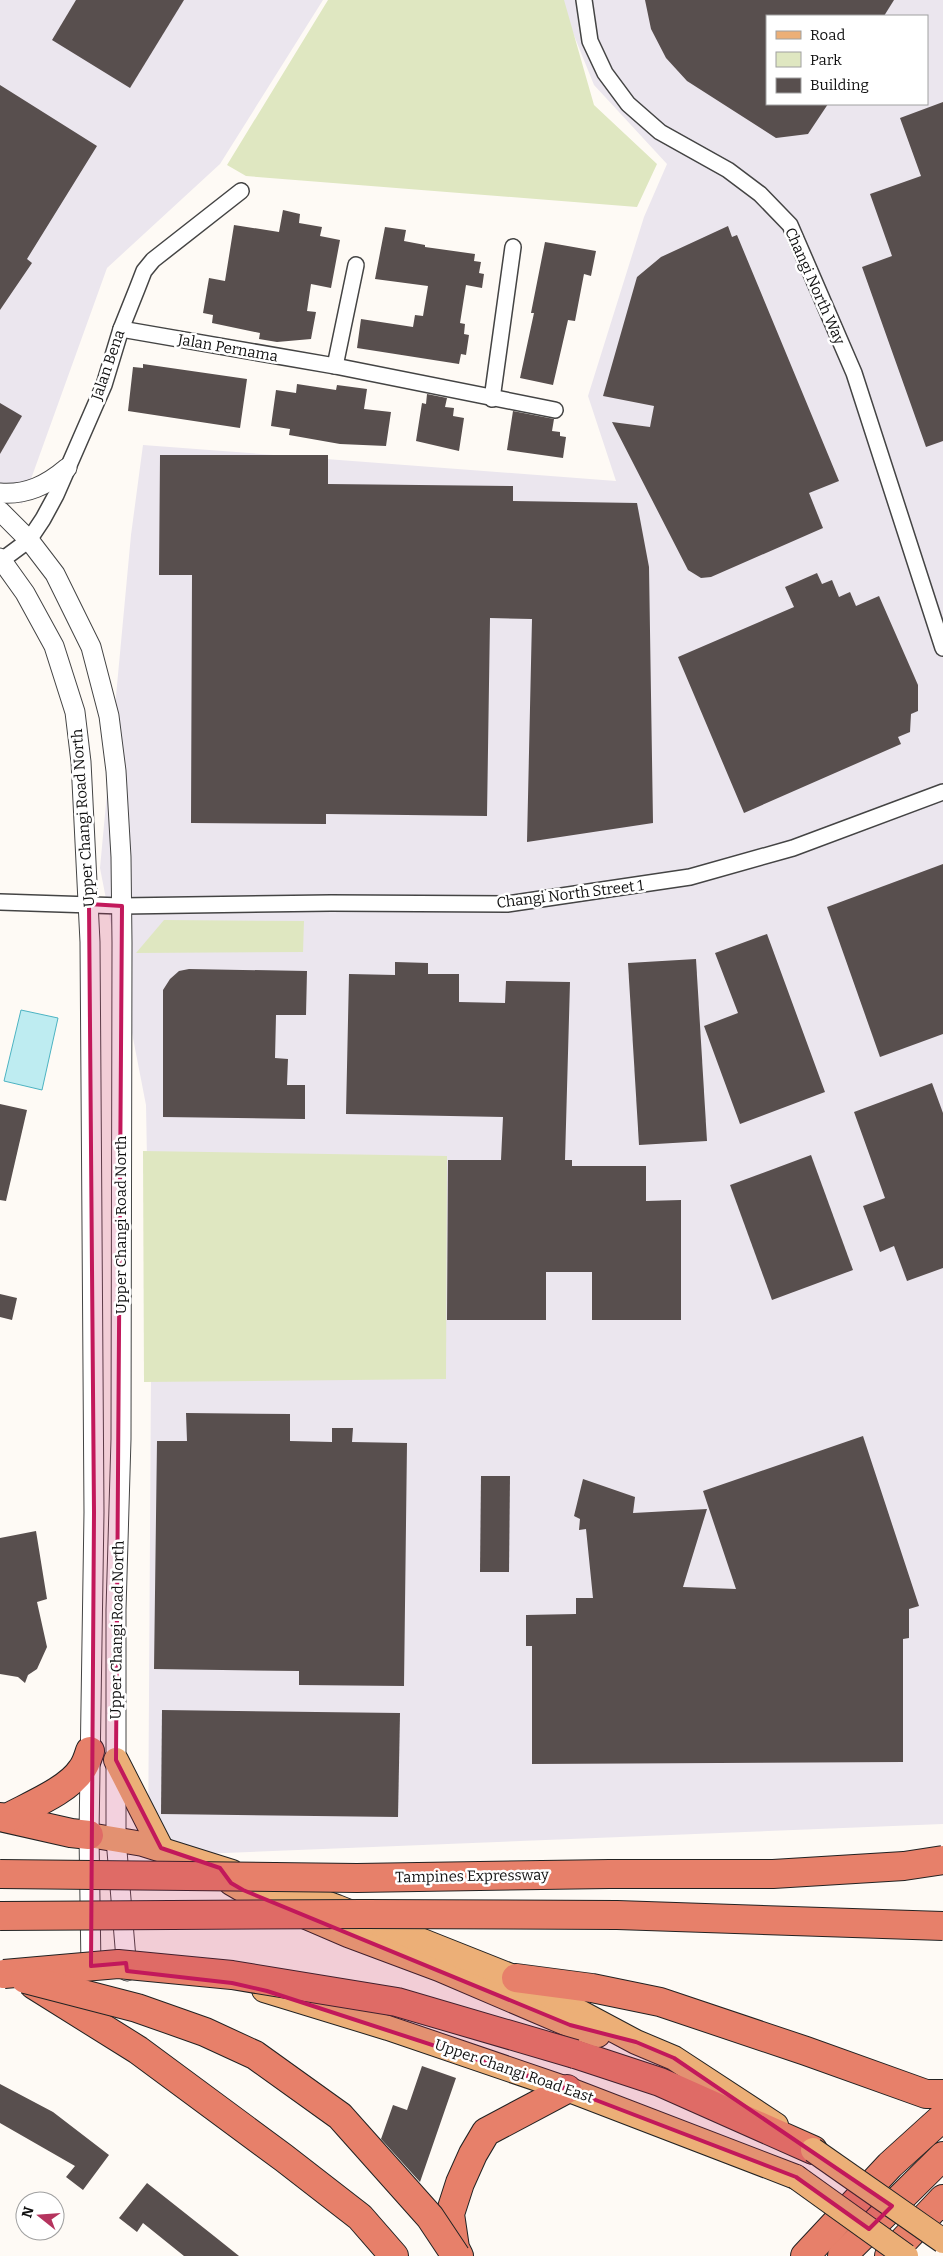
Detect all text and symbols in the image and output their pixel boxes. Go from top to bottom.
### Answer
legend [766,15,928,105]
text: Road [810,26,845,44]
text: Park [810,51,842,69]
text: Building [810,76,869,94]
street label: Changi North Way [781,225,849,347]
street label: Jalan Bena [87,328,128,403]
street label: Jalan Pernama [176,330,279,366]
street label: Upper Changi Road North [68,728,98,908]
street label: Changi North Street 1 [496,876,644,912]
street label: Upper Changi Road North [112,1135,130,1314]
street label: Upper Changi Road North [106,1540,128,1719]
street label: Tampines Expressway [395,1866,549,1886]
street label: Upper Changi Road East [432,2035,596,2107]
north arrow [15,2191,65,2241]
text: N [18,2205,38,2220]

